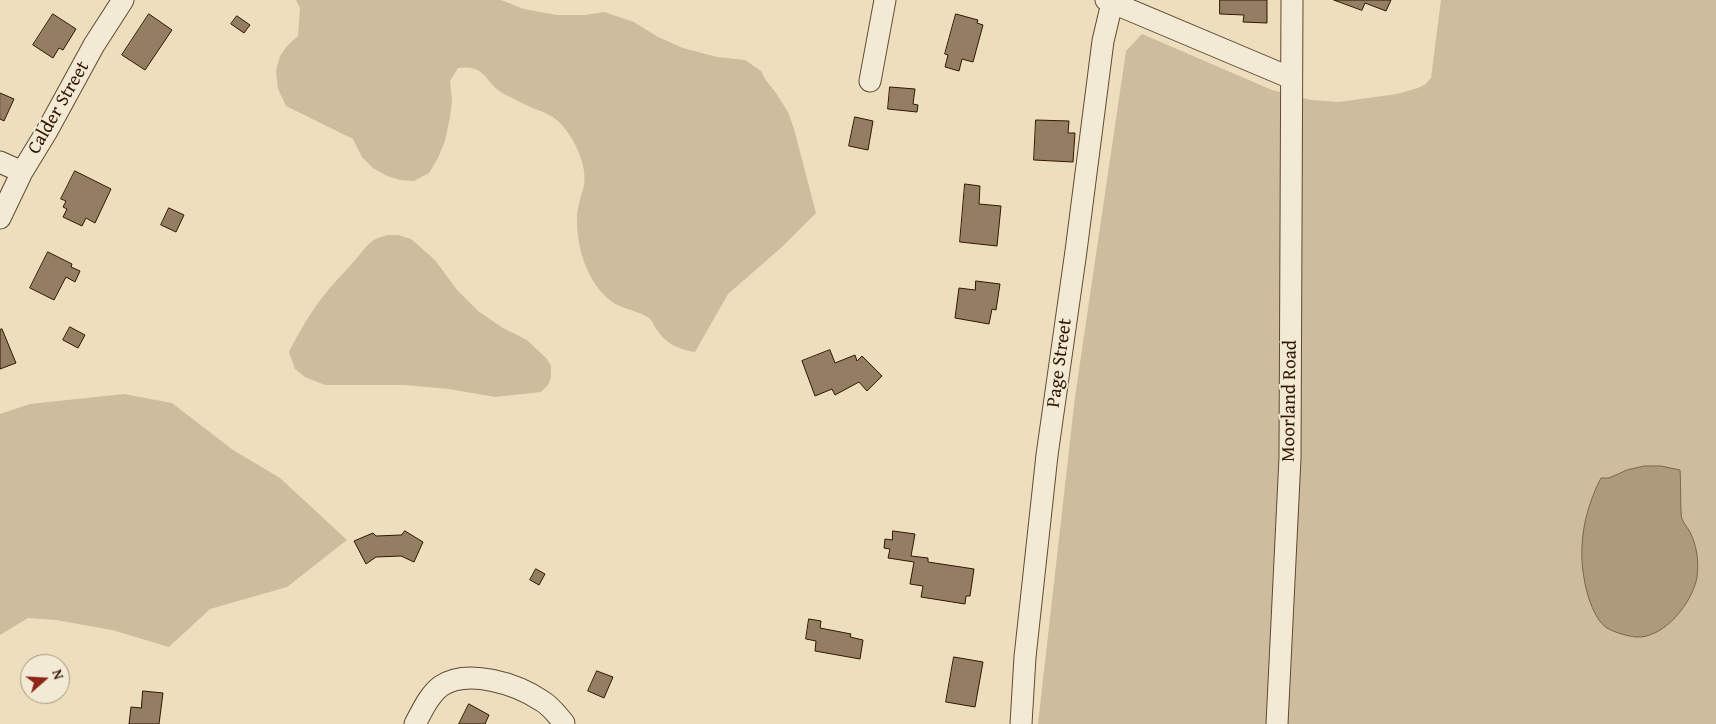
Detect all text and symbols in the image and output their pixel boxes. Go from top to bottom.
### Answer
street label: Calder Street [23,57,95,159]
street label: Page Street [1042,317,1078,409]
street label: Moorland Road [1278,340,1302,462]
north arrow [20,654,70,704]
text: N [47,667,69,682]

